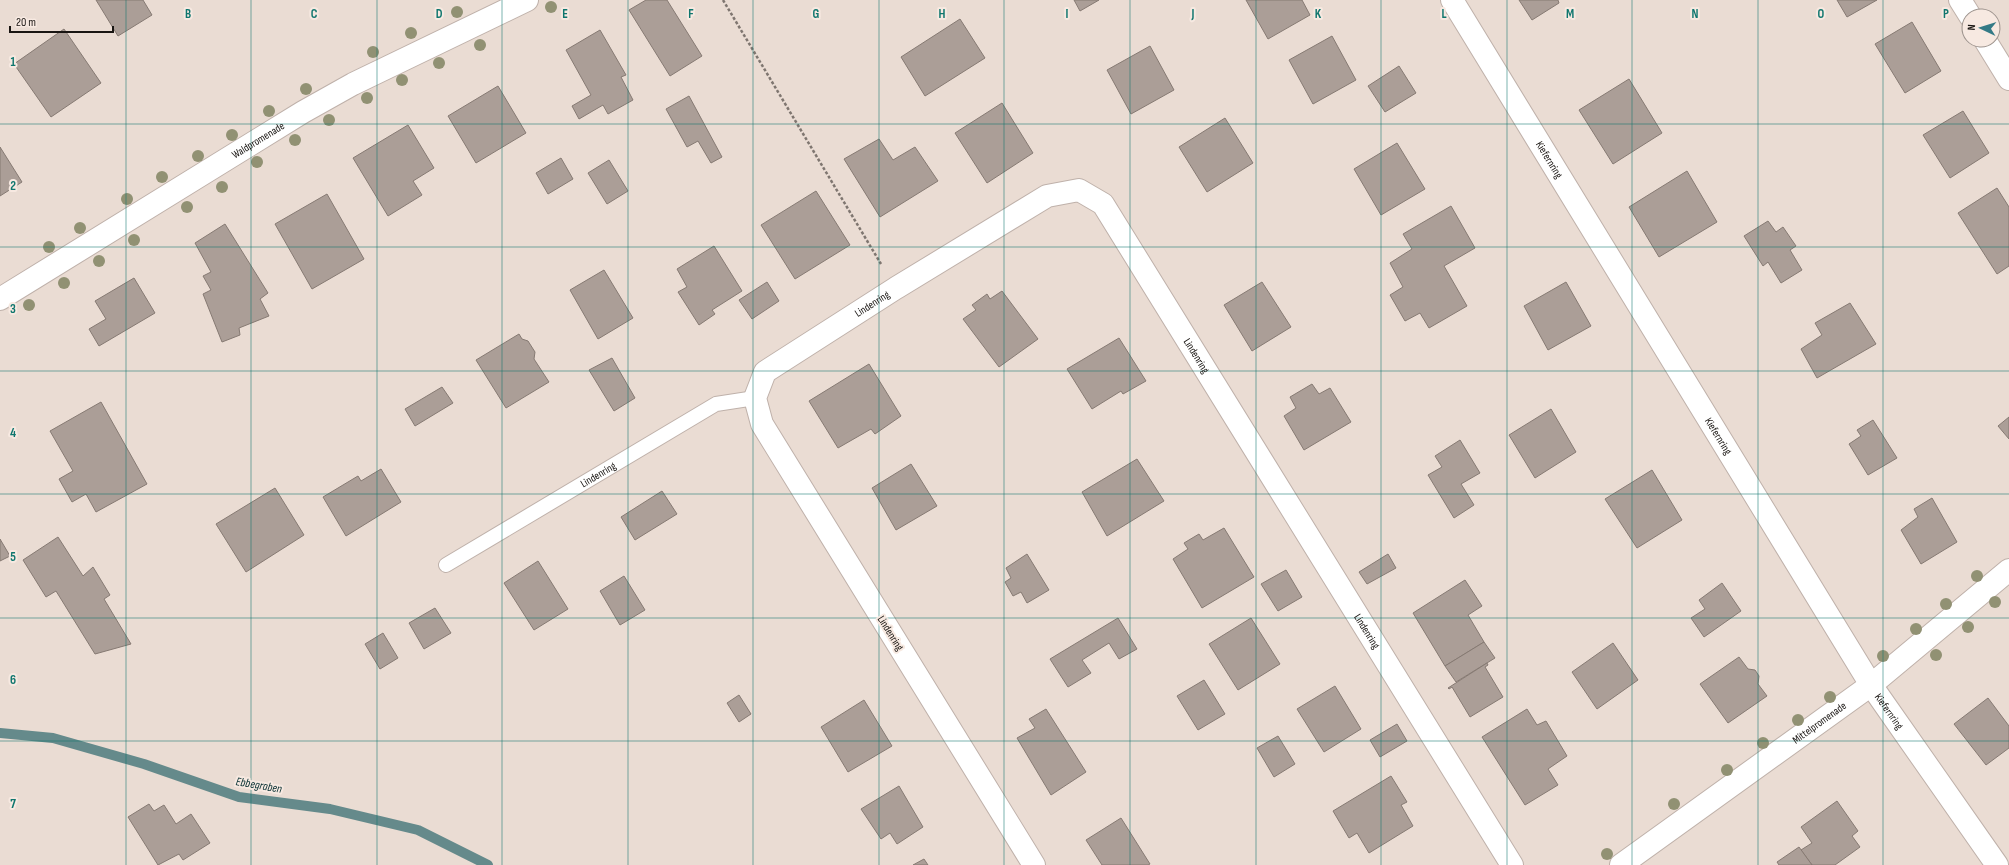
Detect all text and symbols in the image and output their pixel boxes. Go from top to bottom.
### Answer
text: B [185,6,191,22]
text: C [311,6,318,22]
text: D [436,6,443,22]
text: E [562,6,568,22]
text: F [688,6,694,22]
text: G [813,6,820,22]
text: H [939,6,946,22]
text: I [1066,6,1069,22]
text: J [1191,6,1195,22]
text: K [1315,6,1322,22]
text: L [1441,6,1447,22]
text: M [1566,6,1574,22]
text: N [1692,6,1699,22]
text: O [1818,6,1825,22]
text: P [1943,6,1949,22]
scale bar [10,8,113,34]
north arrow [1961,8,2001,48]
text: 20 m [16,15,36,30]
text: N [1965,24,1978,31]
text: 1 [10,54,16,70]
street label: Waldpromenade [229,119,287,161]
street label: Kiefernring [1533,139,1566,181]
text: 2 [10,178,16,194]
street label: Lindenring [852,288,893,320]
text: 3 [10,301,16,317]
street label: Lindenring [1181,336,1212,376]
street label: Kiefernring [1702,415,1735,458]
text: 4 [10,425,16,441]
street label: Lindenring [578,459,619,490]
text: 5 [10,549,16,565]
street label: Lindenring [1351,611,1383,652]
street label: Lindenring [875,613,907,654]
text: 6 [10,672,16,688]
street label: Kiefernring [1872,691,1906,733]
street label: Mittelpromenade [1790,699,1849,747]
water label: Ebbegraben [235,774,283,797]
text: 7 [10,796,16,812]

